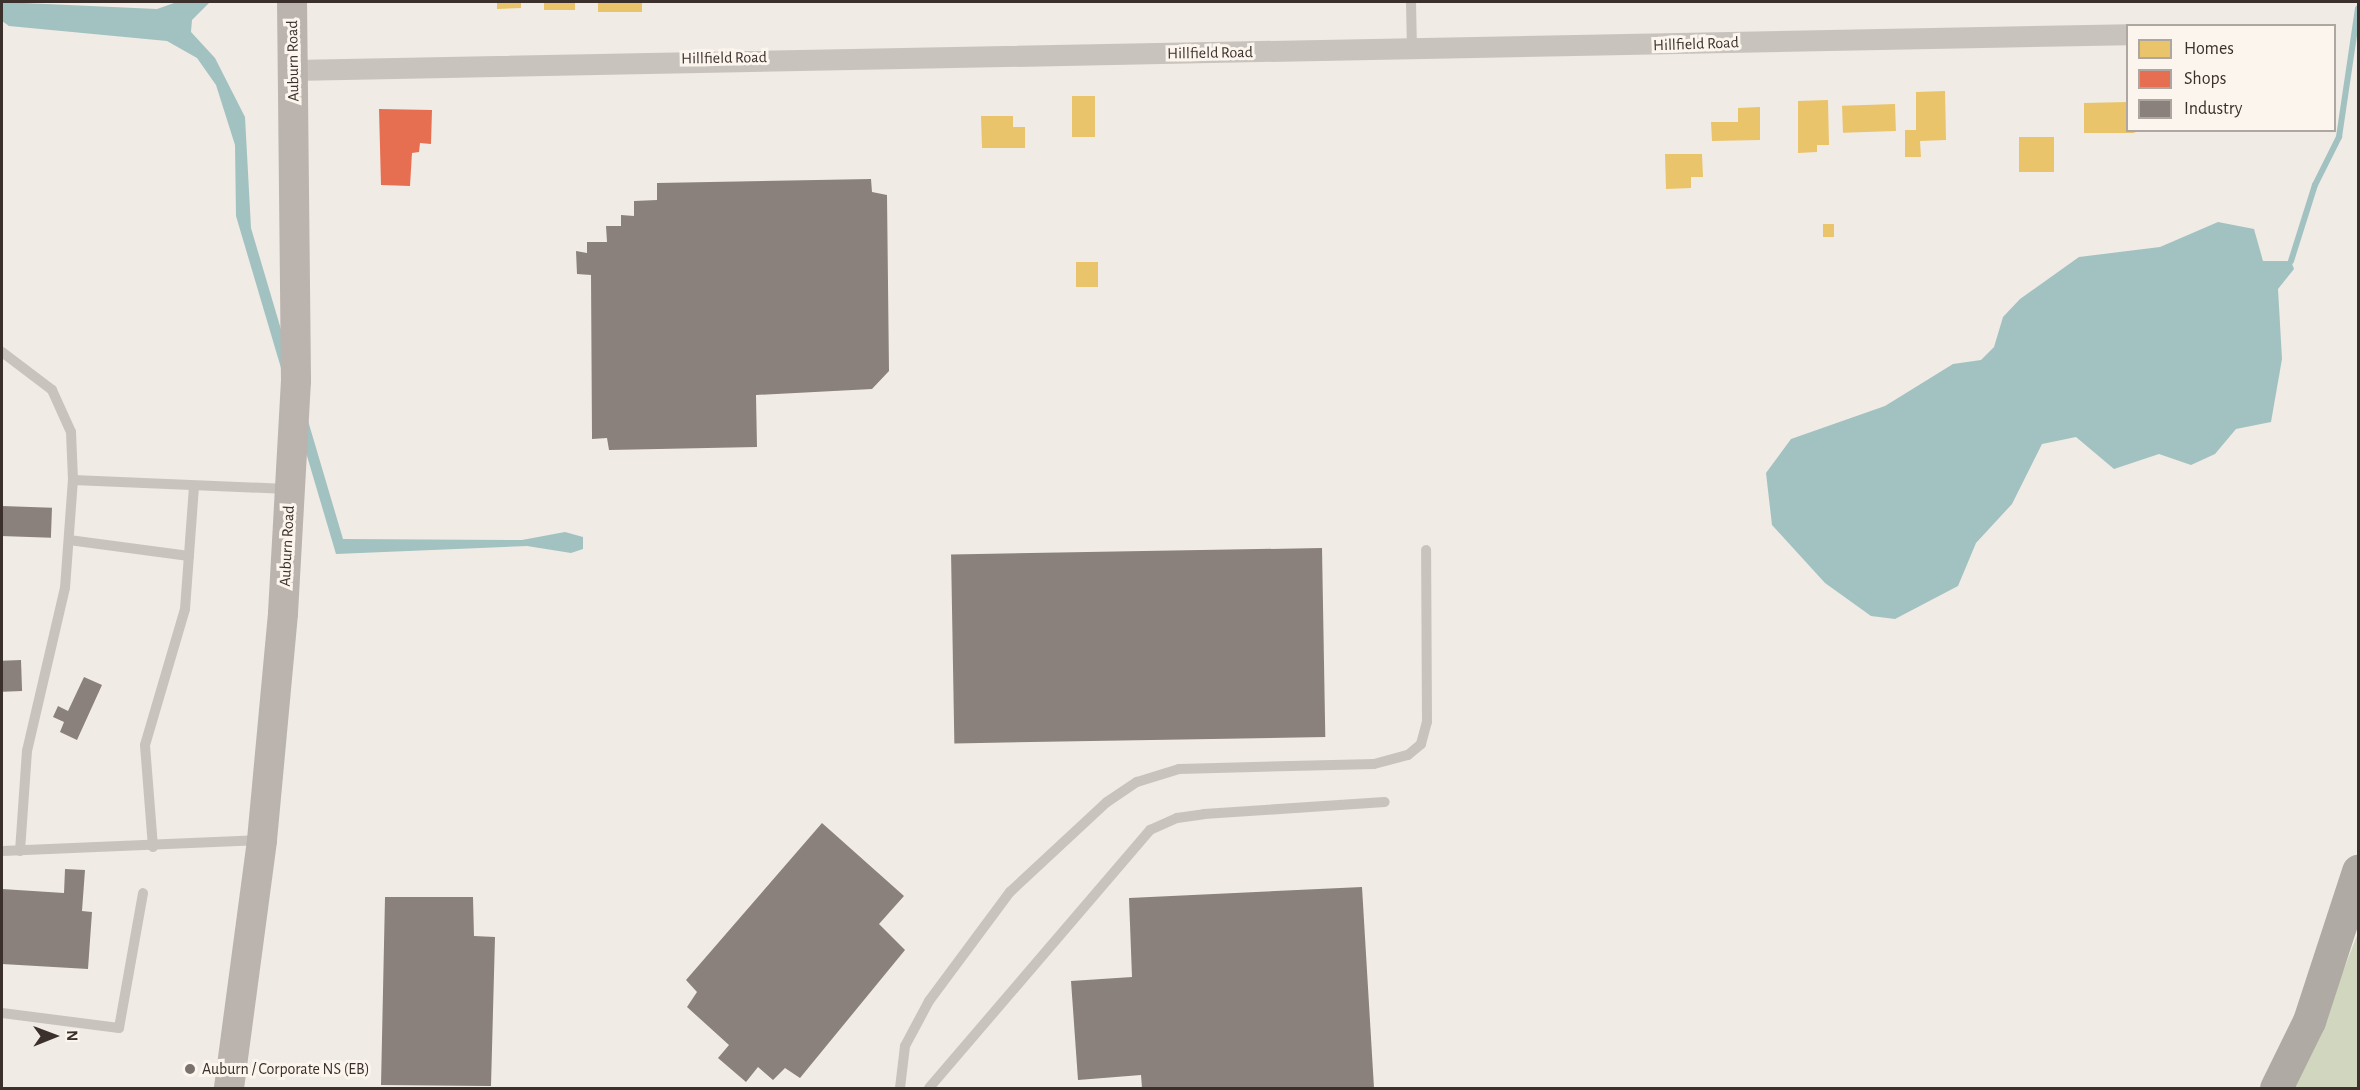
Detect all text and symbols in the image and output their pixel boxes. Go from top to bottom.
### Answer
street label: Auburn Road [283,20,303,102]
legend [2126,24,2336,132]
street label: Hillfield Road [1653,33,1739,55]
text: Homes [2184,40,2234,58]
street label: Hillfield Road [1167,43,1253,63]
street label: Hillfield Road [681,48,767,68]
text: Shops [2184,70,2226,88]
text: Industry [2184,100,2243,118]
street label: Auburn Road [275,505,299,587]
north arrow [24,1006,84,1066]
text: N [64,1030,80,1041]
place label: Auburn / Corporate NS (EB) [202,1059,370,1079]
marker: Auburn / Corporate NS (EB) [183,1062,197,1076]

